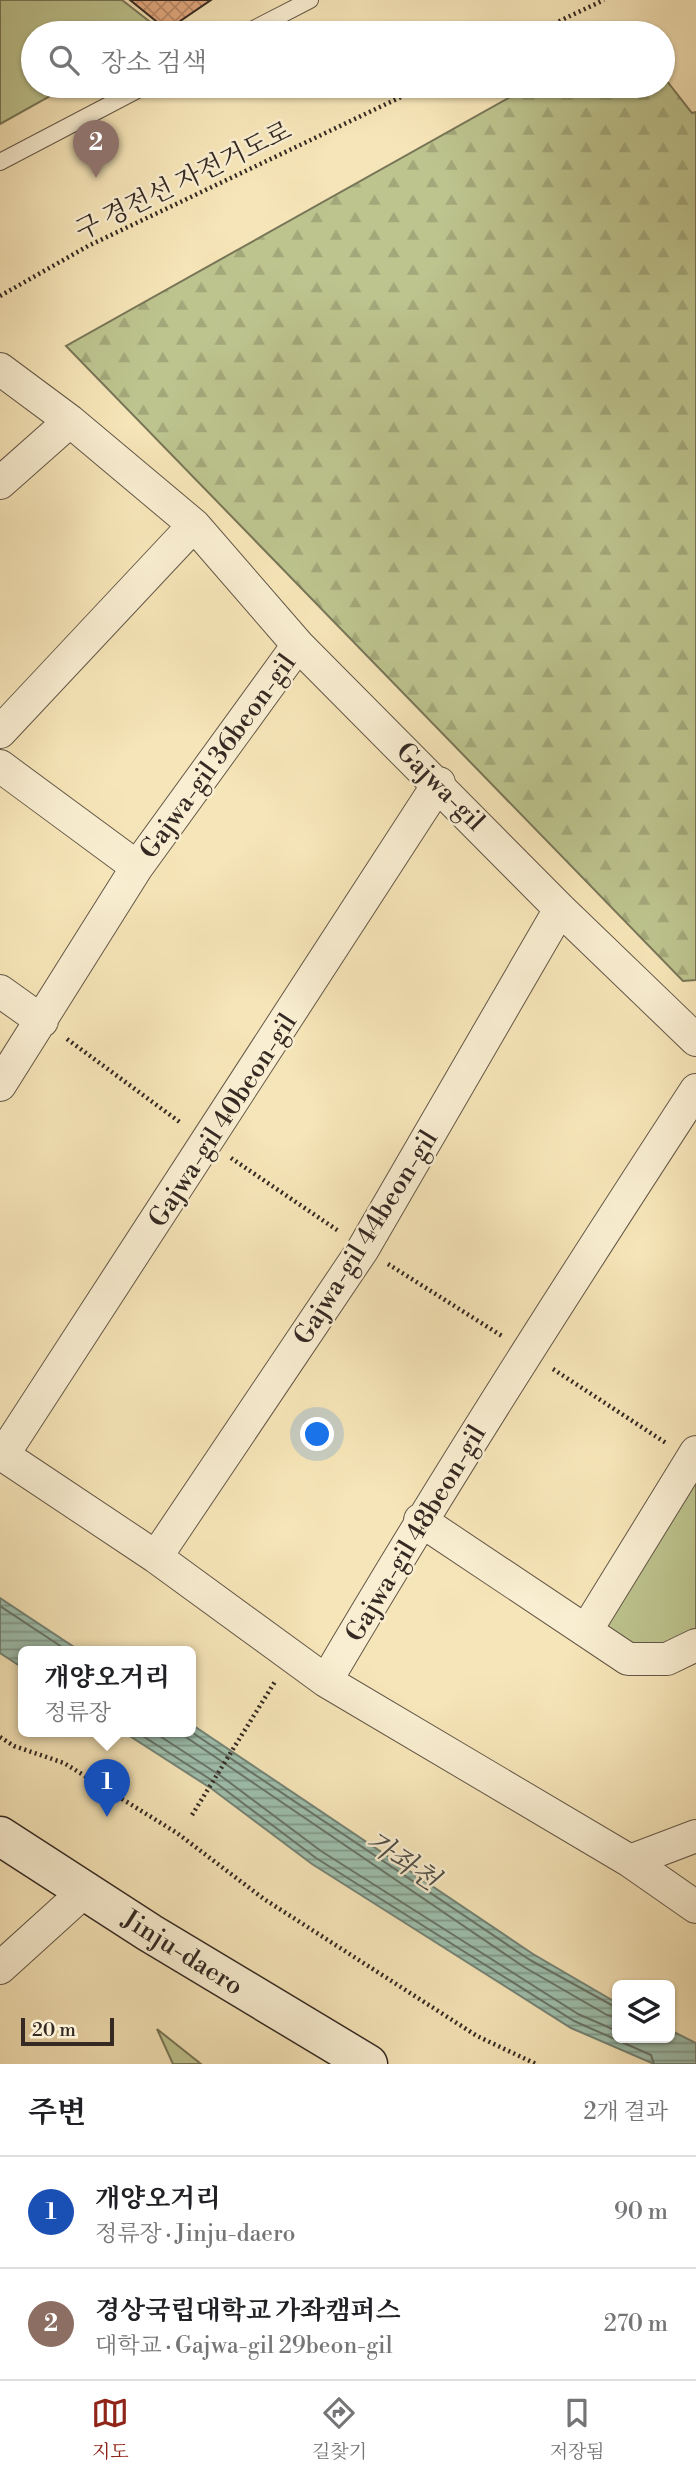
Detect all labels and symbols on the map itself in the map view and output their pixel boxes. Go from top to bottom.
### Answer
street label: 구 경전선 자전거도로 [70,115,297,247]
pin: 2 [73,120,119,178]
street label: Gajwa-gil 36beon-gil [133,648,303,865]
street label: Gajwa-gil [389,736,491,838]
street label: Gajwa-gil 40beon-gil [142,1008,304,1233]
street label: Gajwa-gil 44beon-gil [287,1124,445,1351]
your location [300,1417,334,1451]
street label: Gajwa-gil 48beon-gil [339,1419,493,1648]
pin: 1 [84,1759,130,1817]
water label: 가좌천 [359,1824,447,1900]
street label: Jinju-daero [115,1903,249,2003]
scale bar [21,2015,114,2047]

